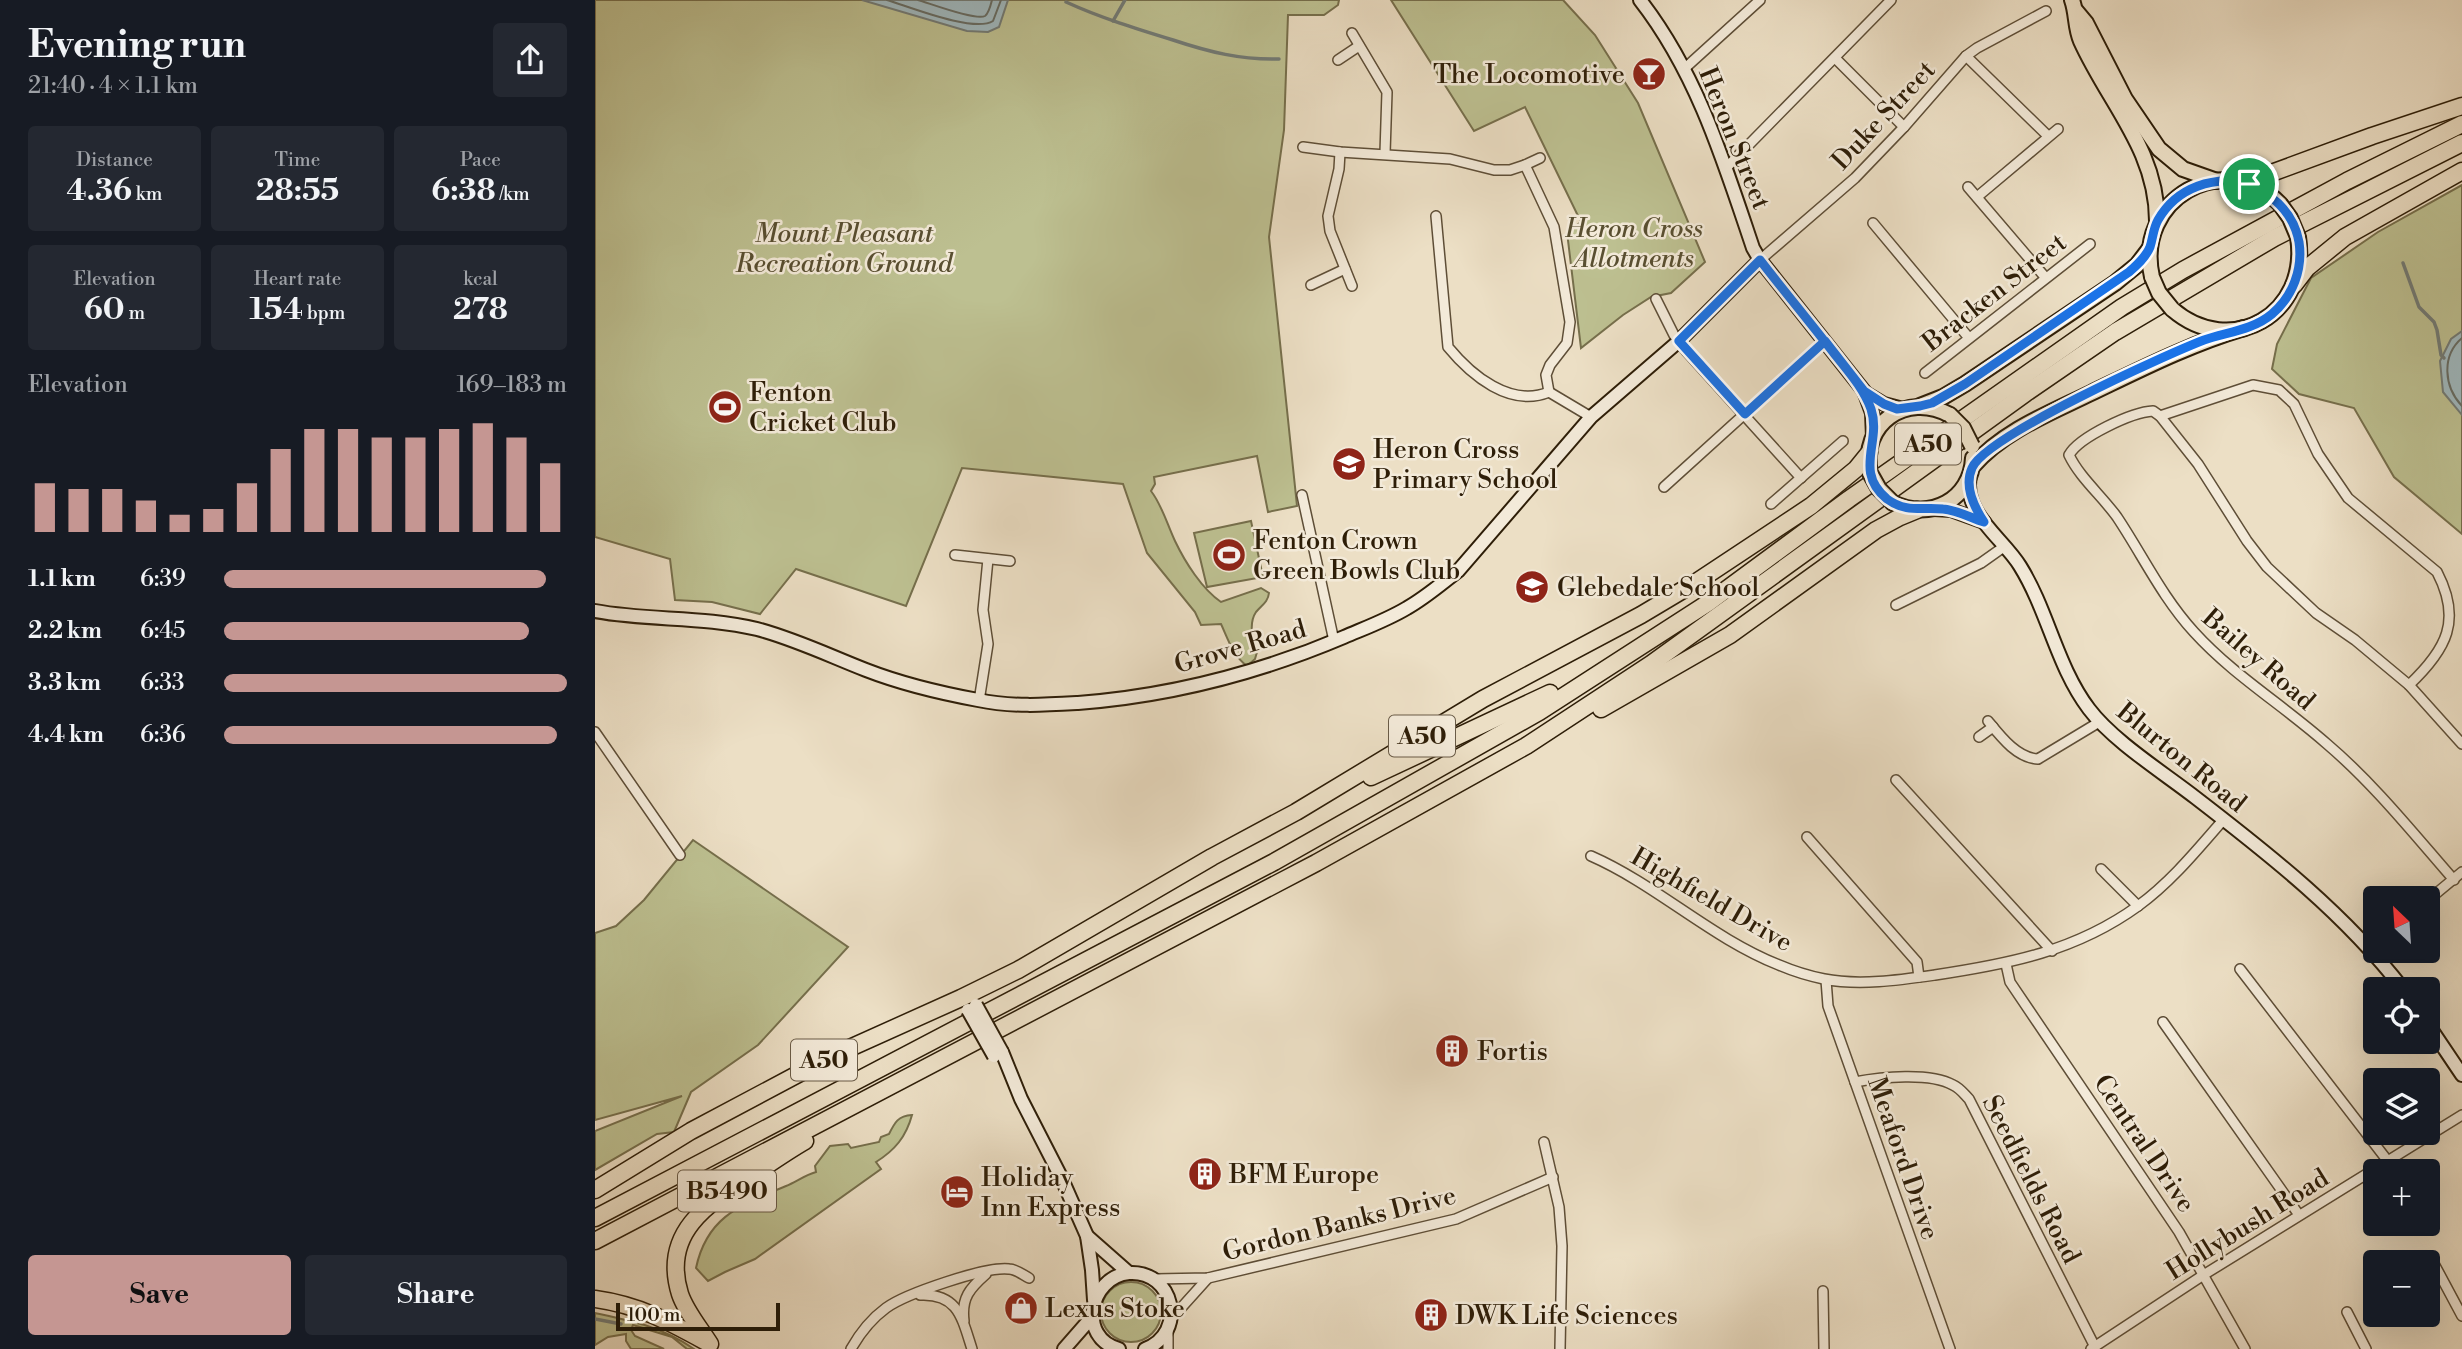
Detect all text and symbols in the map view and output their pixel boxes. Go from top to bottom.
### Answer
text: Evening run [28,22,246,69]
button: share [493,23,567,97]
street label: Duke Street [1825,54,1942,177]
bar icon: The Locomotive [1630,55,1668,93]
place label: The Locomotive [1433,59,1625,91]
street label: Heron Street [1691,62,1777,214]
text: 21:40 · 4 × 1.1 km [28,72,198,100]
text: Distance [76,148,153,172]
text: Time [275,148,320,172]
text: Pace [460,148,501,172]
pin [2219,154,2279,214]
icon: arrive [2230,165,2268,203]
text: 4.36 [67,172,132,210]
text: 28:55 [256,172,339,210]
text: 6:38 [431,172,496,210]
text: km [132,182,162,206]
text: /km [496,182,530,206]
park label: Heron Cross Allotments [1564,213,1703,275]
park label: Mount Pleasant Recreation Ground [735,218,954,280]
street label: Bracken Street [1916,227,2073,359]
text: Elevation [73,267,156,291]
text: Heart rate [254,267,341,291]
text: kcal [463,267,498,291]
text: 60 [84,291,125,329]
text: 154 [250,291,303,329]
text: 278 [453,291,508,329]
text: m [125,301,145,325]
text: bpm [303,301,345,325]
text: Elevation [28,371,128,399]
text: 169–183 m [457,371,567,399]
place label: Fenton Cricket Club [749,377,897,439]
sports icon: Fenton Cricket Club [706,388,744,426]
road number: A50 [1895,424,1961,464]
place label: Heron Cross Primary School [1373,434,1558,496]
school or university icon: Heron Cross Primary School [1330,445,1368,483]
place label: Fenton Crown Green Bowls Club [1253,525,1460,587]
sports icon: Fenton Crown Green Bowls Club [1210,536,1248,574]
text: 1.1 km [28,565,96,593]
text: 6:39 [140,565,186,593]
school or university icon: Glebedale School [1513,568,1551,606]
place label: Glebedale School [1557,572,1760,604]
street label: Bailey Road [2195,601,2321,718]
street label: Grove Road [1171,613,1310,681]
text: 2.2 km [28,617,102,645]
text: 6:45 [140,617,186,645]
text: 3.3 km [28,669,101,697]
text: 6:33 [140,669,185,697]
street label: Blurton Road [2109,695,2253,820]
road number: A50 [1389,716,1455,756]
text: 4.4 km [28,721,104,749]
text: 6:36 [140,721,186,749]
street label: Highfield Drive [1625,841,1798,959]
north arrow [2363,886,2439,962]
map controls [2363,886,2440,1327]
button: locate [2363,977,2440,1054]
building icon: Fortis [1433,1032,1471,1070]
place label: Fortis [1477,1036,1548,1068]
road number: A50 [791,1040,857,1080]
button: layers [2363,1068,2440,1145]
street label: Central Drive [2086,1069,2202,1219]
street label: Meaford Drive [1860,1073,1946,1244]
street label: Seedfields Road [1975,1090,2087,1269]
building icon: BFM Europe [1186,1155,1224,1193]
place label: BFM Europe [1228,1159,1379,1191]
button: + [2363,1159,2440,1236]
place label: Holiday Inn Express [981,1162,1120,1224]
street label: Hollybush Road [2160,1162,2335,1288]
road number: B5490 [678,1170,776,1212]
hotel icon: Holiday Inn Express [938,1173,976,1211]
street label: Gordon Banks Drive [1219,1179,1459,1268]
button: − [2363,1250,2440,1327]
button: Save [28,1255,291,1335]
button: Share [305,1255,567,1335]
shop icon: Lexus Stoke [1002,1289,1040,1327]
place label: Lexus Stoke [1045,1293,1185,1325]
building icon: DWK Life Sciences [1412,1296,1450,1334]
scale bar [616,1300,781,1332]
place label: DWK Life Sciences [1455,1300,1678,1332]
text: 100 m [627,1303,680,1327]

